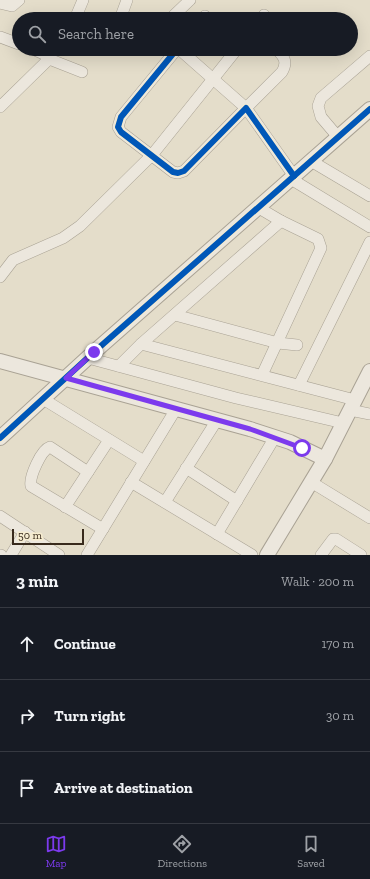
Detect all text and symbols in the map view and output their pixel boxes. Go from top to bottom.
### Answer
search box [12,12,358,56]
icon: search [26,23,48,45]
text: Search here [58,25,134,43]
route end [85,343,103,361]
route start [293,439,311,457]
scale bar [12,527,84,546]
text: 50 m [18,529,42,542]
text: 3 min [16,571,58,591]
text: Walk · 200 m [281,574,354,589]
icon: ahead [16,633,38,655]
text: Continue [54,635,116,653]
text: 170 m [321,636,354,651]
icon: right [16,705,38,727]
text: Turn right [54,707,125,725]
text: 30 m [326,708,354,723]
icon: arrive [16,777,38,799]
text: Arrive at destination [54,779,193,797]
tab: Map [45,833,67,870]
tab: Directions [157,833,207,870]
tab: Saved [297,833,325,870]

